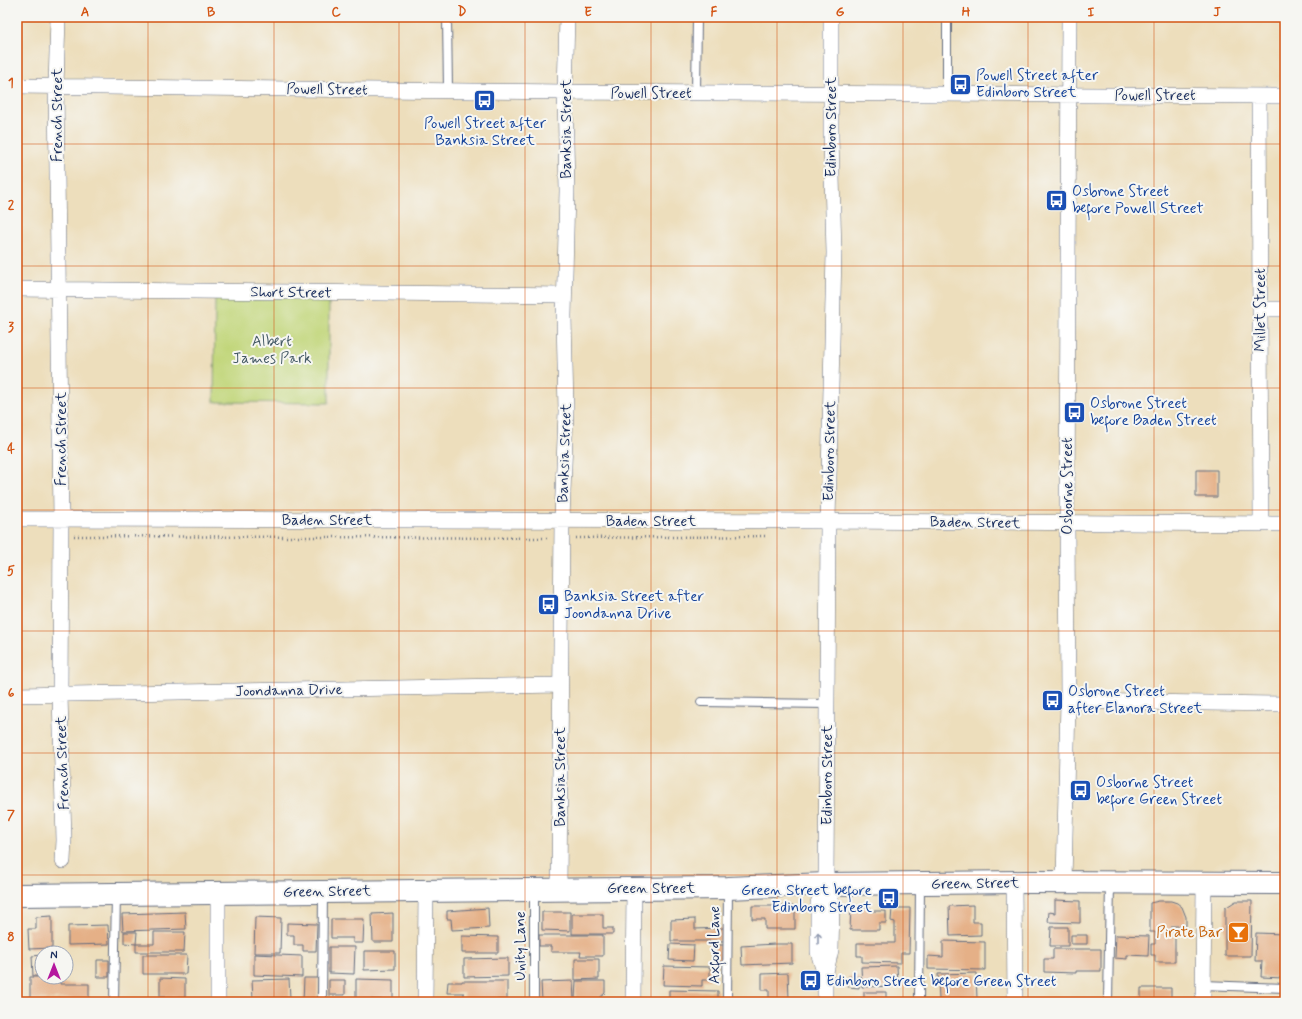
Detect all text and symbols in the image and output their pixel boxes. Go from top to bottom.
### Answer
text: A [81,4,89,21]
text: B [207,4,216,21]
text: C [331,4,341,21]
text: D [458,4,467,21]
text: E [584,4,592,21]
text: F [711,4,718,21]
text: G [836,4,845,21]
text: H [962,4,971,21]
text: I [1088,4,1095,21]
text: J [1213,4,1221,21]
place label: Powell Street after Edinboro Street [976,66,1099,103]
street label: French Street [48,68,68,162]
bus stop icon: Powell Street after Edinboro Street [947,71,973,97]
text: 1 [8,75,14,92]
street label: Edinboro Street [822,77,842,177]
street label: Powell Street [286,79,368,101]
street label: Banksia Street [557,79,577,179]
street label: Powell Street [610,84,692,104]
street label: Powell Street [1114,86,1196,106]
bus stop icon: Powell Street after Banksia Street [472,87,498,113]
place label: Powell Street after Banksia Street [424,114,547,151]
place label: Osbrone Street before Powell Street [1072,182,1204,221]
bus stop icon: Osbrone Street before Powell Street [1043,187,1069,213]
text: 2 [8,197,15,214]
street label: Millet Street [1251,268,1271,352]
street label: Short Street [250,282,332,304]
text: 3 [8,319,14,336]
park label: Albert James Park [232,332,312,369]
street label: French Street [52,392,72,486]
place label: Osbrone Street before Baden Street [1090,394,1217,433]
bus stop icon: Osbrone Street before Baden Street [1062,399,1088,425]
street label: Edinboro Street [819,400,841,501]
street label: Banksia Street [553,403,577,503]
street label: Osborne Street [1058,437,1078,535]
text: 4 [7,441,15,458]
street label: Baden Street [282,511,372,531]
street label: Baden Street [606,512,696,532]
street label: Baden Street [930,512,1020,534]
text: 5 [7,563,15,580]
place label: Banksia Street after Joondanna Drive [564,587,704,624]
bus stop icon: Banksia Street after Joondanna Drive [535,592,561,618]
street label: Joondanna Drive [235,680,343,702]
place label: Osbrone Street after Elanora Street [1068,682,1202,719]
text: 6 [8,685,15,702]
bus stop icon: Osbrone Street after Elanora Street [1039,687,1065,713]
street label: French Street [51,715,75,810]
street label: Edinboro Street [818,725,838,825]
street label: Banksia Street [551,727,571,827]
place label: Osborne Street before Green Street [1096,773,1222,812]
bus stop icon: Osborne Street before Green Street [1067,778,1093,804]
text: 7 [7,807,15,824]
street label: Green Street [931,873,1019,895]
street label: Green Street [607,879,695,899]
street label: Green Street [283,881,371,903]
place label: Green Street before Edinboro Street [741,881,872,918]
bus stop icon: Green Street before Edinboro Street [875,886,901,912]
street label: Axford Lane [705,906,727,984]
street label: Unity Lane [511,911,531,981]
bar icon: Pirate Bar [1225,919,1251,945]
place label: Pirate Bar [1156,923,1223,943]
text: 8 [7,929,15,946]
one-way arrow [814,932,822,945]
north arrow [34,945,74,985]
text: N [50,949,58,963]
bus stop icon: Edinboro Street before Green Street [798,968,824,994]
place label: Edinboro Street before Green Street [826,972,1057,994]

